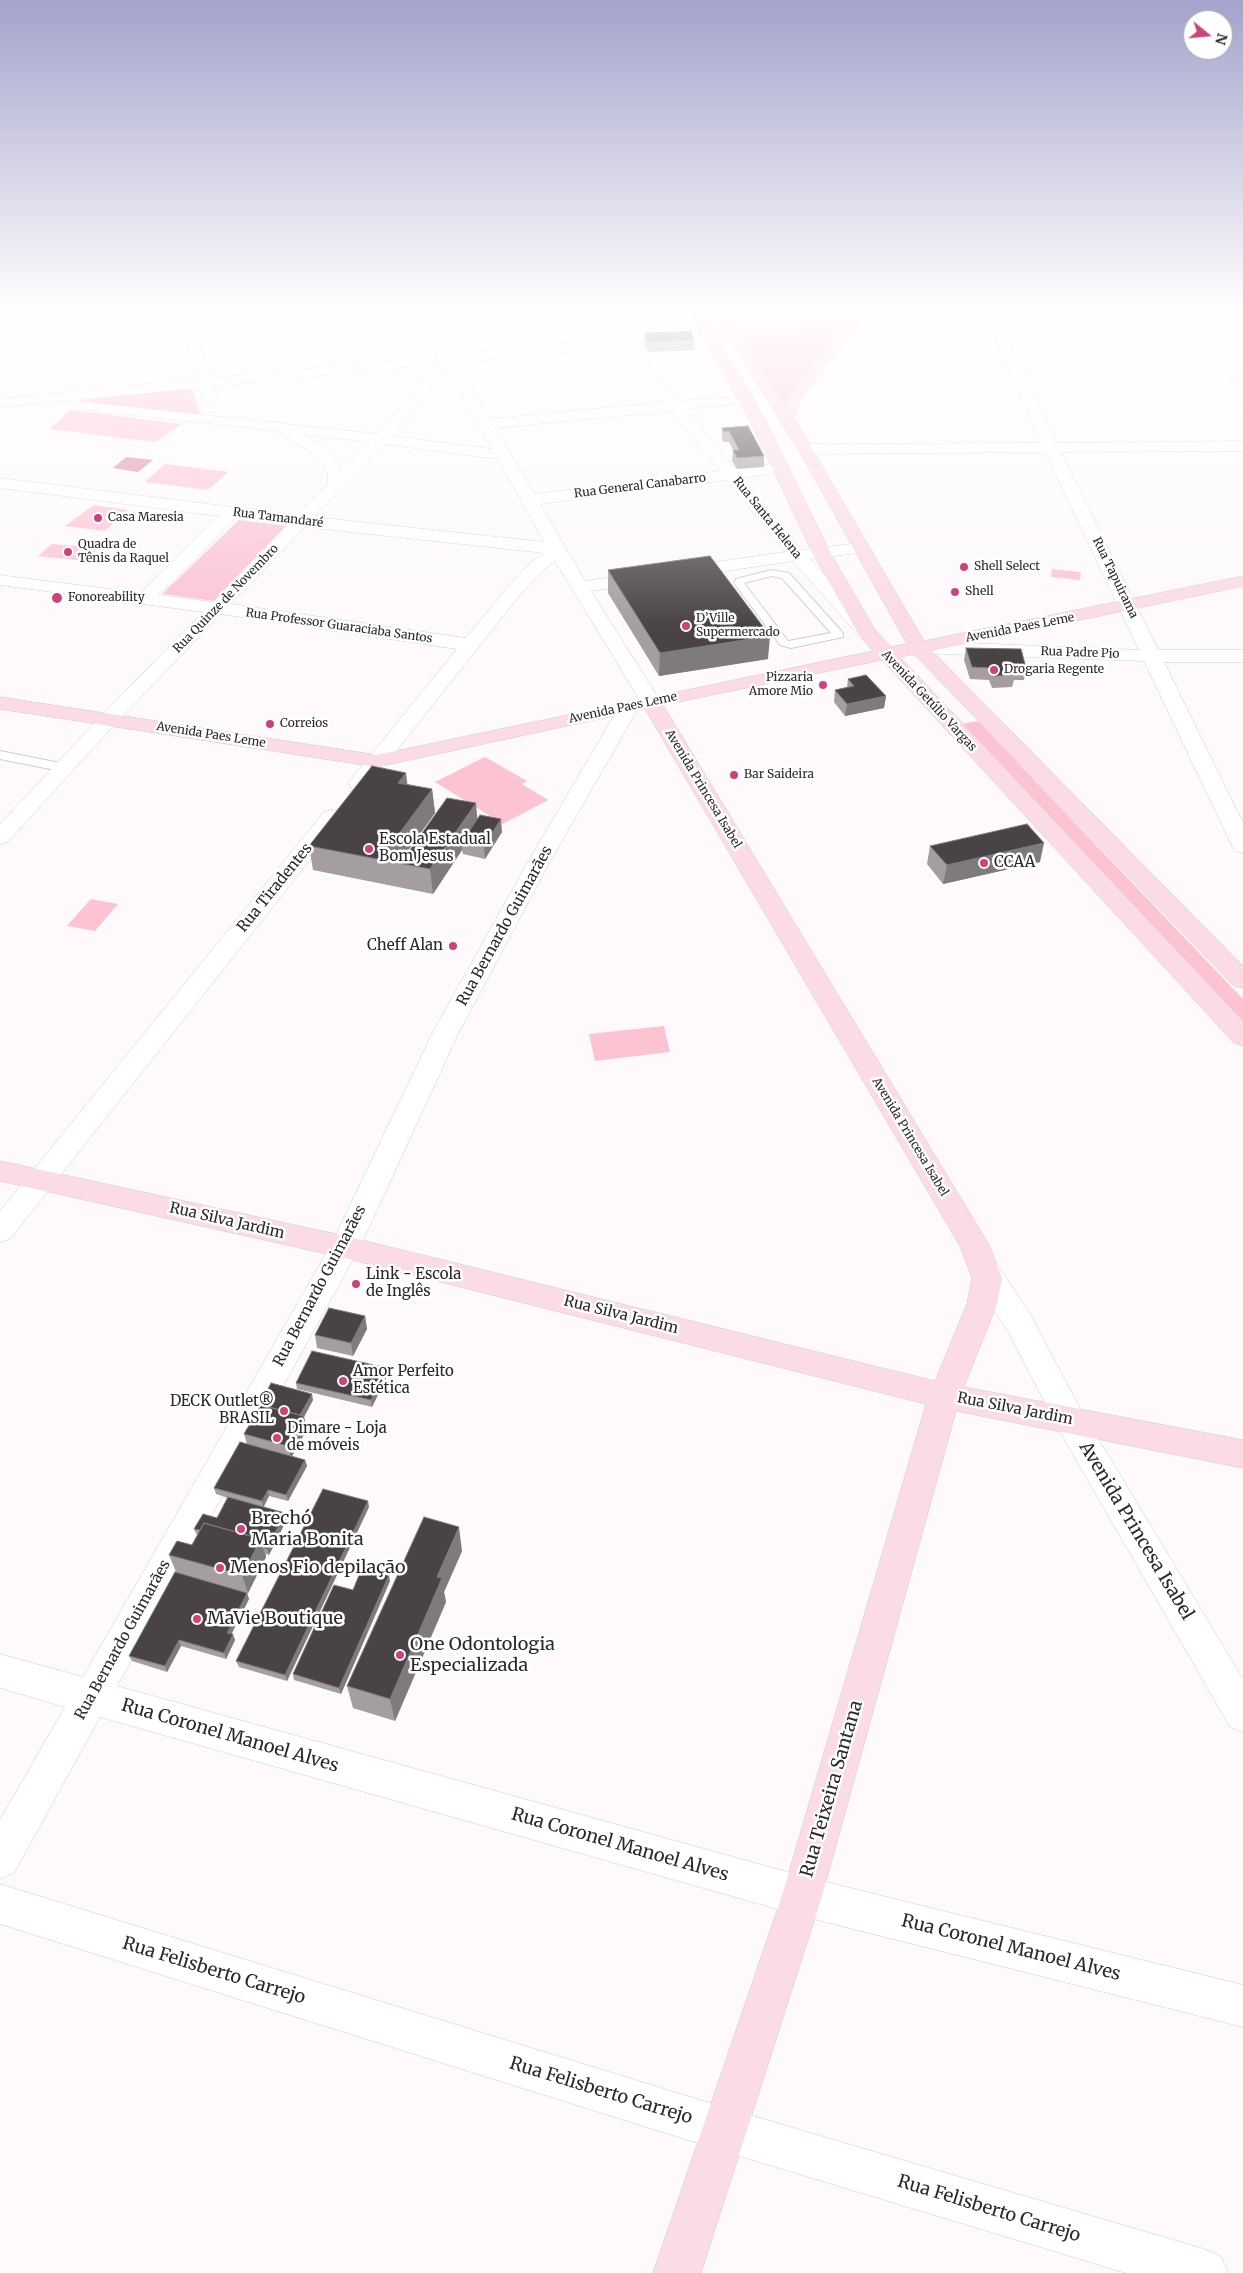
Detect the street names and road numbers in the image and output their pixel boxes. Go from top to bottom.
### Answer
street label: Rua General Canabarro [573,471,707,501]
street label: Rua Santa Helena [730,474,804,562]
street label: Rua Tamandaré [232,505,324,531]
street label: Rua Tapuirama [1089,535,1141,621]
street label: Rua Quinze de Novembro [170,542,282,656]
street label: Rua Professor Guaraciaba Santos [245,606,433,646]
street label: Avenida Paes Leme [965,610,1075,646]
street label: Rua Padre Pio [1040,644,1120,662]
street label: Avenida Getúlio Vargas [879,648,979,754]
street label: Avenida Paes Leme [568,689,678,727]
street label: Avenida Paes Leme [155,719,267,751]
street label: Avenida Princesa Isabel [662,727,744,851]
street label: Rua Tiradentes [234,840,316,936]
street label: Rua Bernardo Guimarães [454,843,556,1009]
street label: Avenida Princesa Isabel [869,1075,951,1199]
street label: Rua Silva Jardim [168,1199,286,1243]
street label: Rua Bernardo Guimarães [270,1202,370,1370]
street label: Rua Silva Jardim [562,1292,680,1338]
street label: Rua Silva Jardim [956,1389,1074,1429]
street label: Avenida Princesa Isabel [1074,1438,1198,1624]
street label: Rua Bernardo Guimarães [72,1557,174,1723]
street label: Rua Coronel Manoel Alves [119,1695,341,1777]
street label: Rua Teixeira Santana [796,1698,868,1880]
street label: Rua Coronel Manoel Alves [509,1804,731,1886]
street label: Rua Coronel Manoel Alves [899,1910,1123,1986]
street label: Rua Felisberto Carrejo [120,1933,308,2009]
street label: Rua Felisberto Carrejo [507,2053,695,2129]
street label: Rua Felisberto Carrejo [895,2171,1083,2247]

